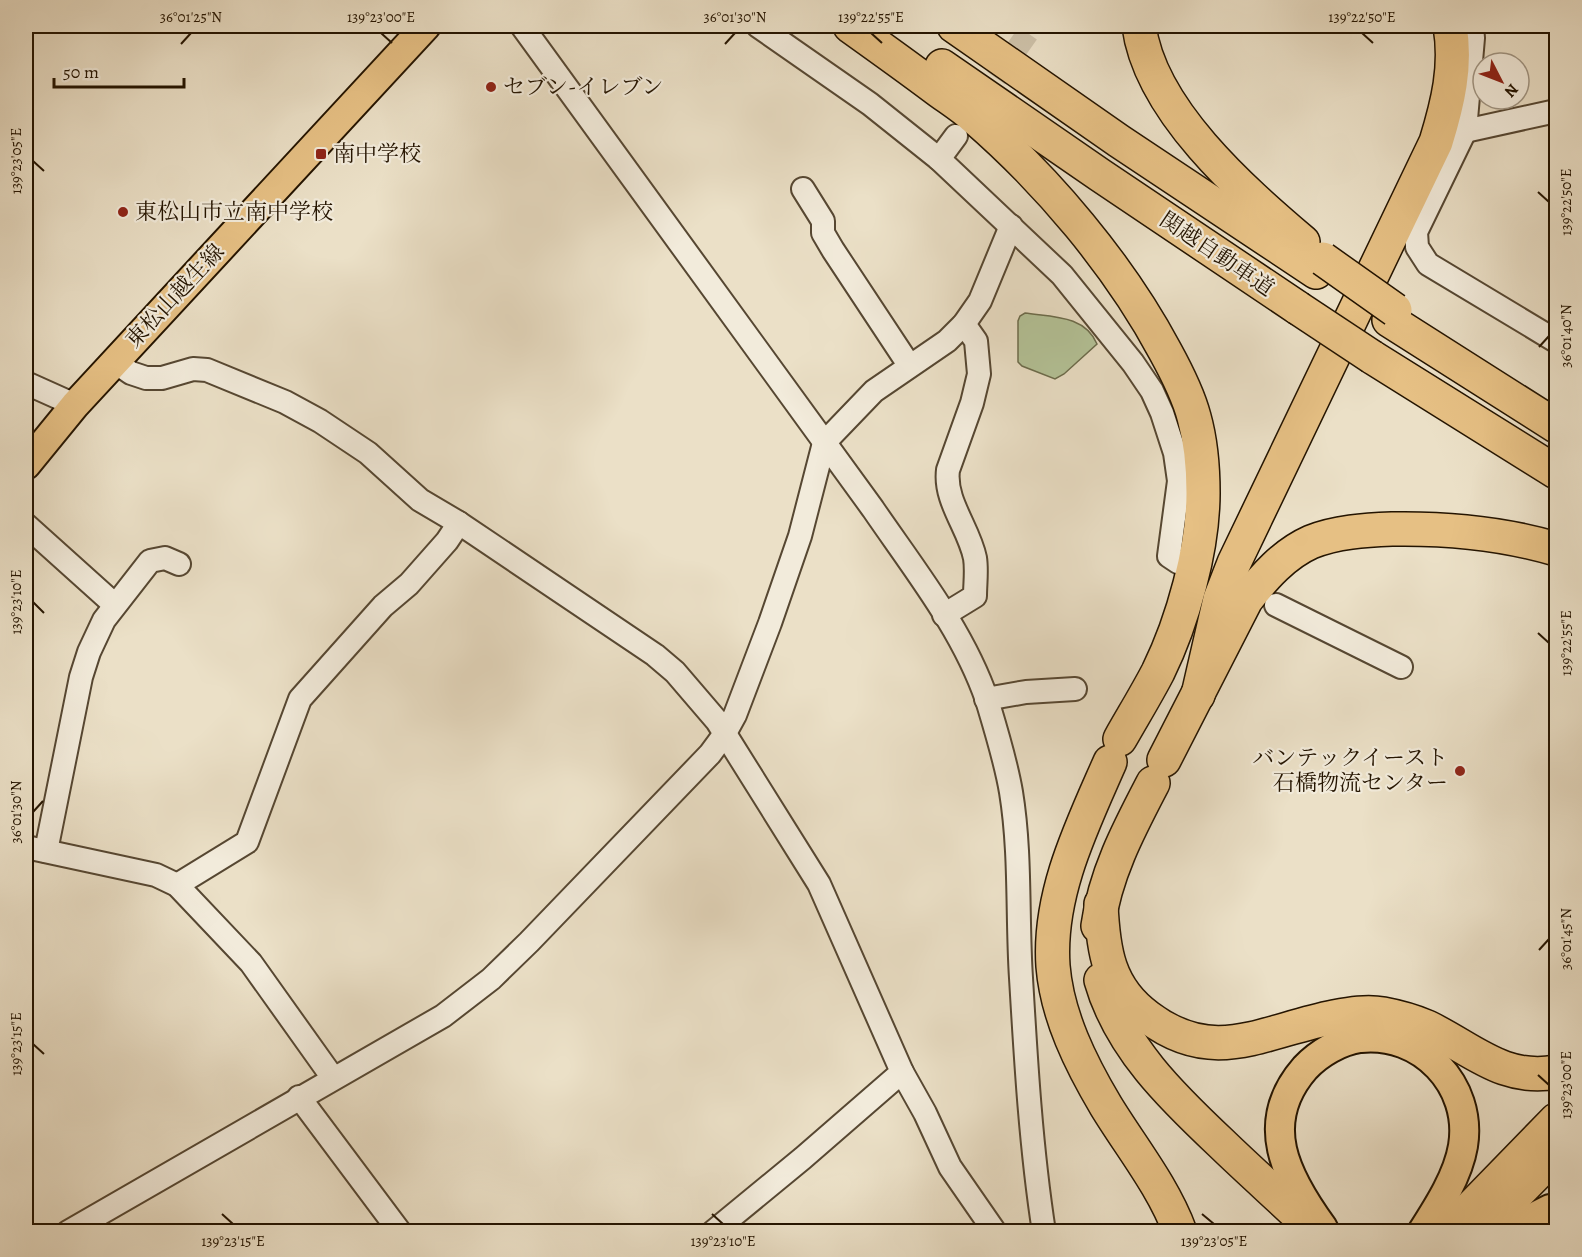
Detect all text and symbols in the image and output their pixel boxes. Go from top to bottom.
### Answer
text: 36°01'25"N [160,7,222,27]
text: 139°23'00"E [347,7,415,27]
text: 36°01'30"N [704,7,767,27]
text: 139°22'55"E [838,7,904,27]
text: 139°22'50"E [1328,7,1396,27]
scale bar [54,51,184,89]
north arrow [1471,51,1531,111]
text: 50 m [63,60,99,84]
place label: セブン-イレブン [503,72,664,102]
text: N [1499,79,1523,102]
marker: セブン-イレブン [484,80,498,94]
text: 139°23'05"E [6,128,26,194]
place label: 南中学校 [333,139,421,169]
marker: 南中学校 [314,147,328,161]
text: 139°22'50"E [1556,168,1576,236]
place label: 東松山市立南中学校 [135,197,333,227]
marker: 東松山市立南中学校 [116,205,130,219]
street label: 関越自動車道 [1154,205,1280,303]
street label: 東松山越生線 [119,237,231,355]
text: 36°01'40"N [1556,304,1576,368]
text: 139°23'10"E [6,569,26,635]
text: 139°22'55"E [1556,610,1576,676]
place label: バンテックイースト 石橋物流センター [1252,743,1448,798]
marker: バンテックイースト 石橋物流センター [1453,764,1467,778]
text: 36°01'30"N [6,780,26,843]
text: 36°01'45"N [1556,908,1576,970]
text: 139°23'15"E [6,1012,26,1076]
text: 139°23'00"E [1556,1051,1576,1119]
text: 139°23'15"E [201,1231,265,1251]
text: 139°23'10"E [690,1231,756,1251]
text: 139°23'05"E [1181,1231,1247,1251]

